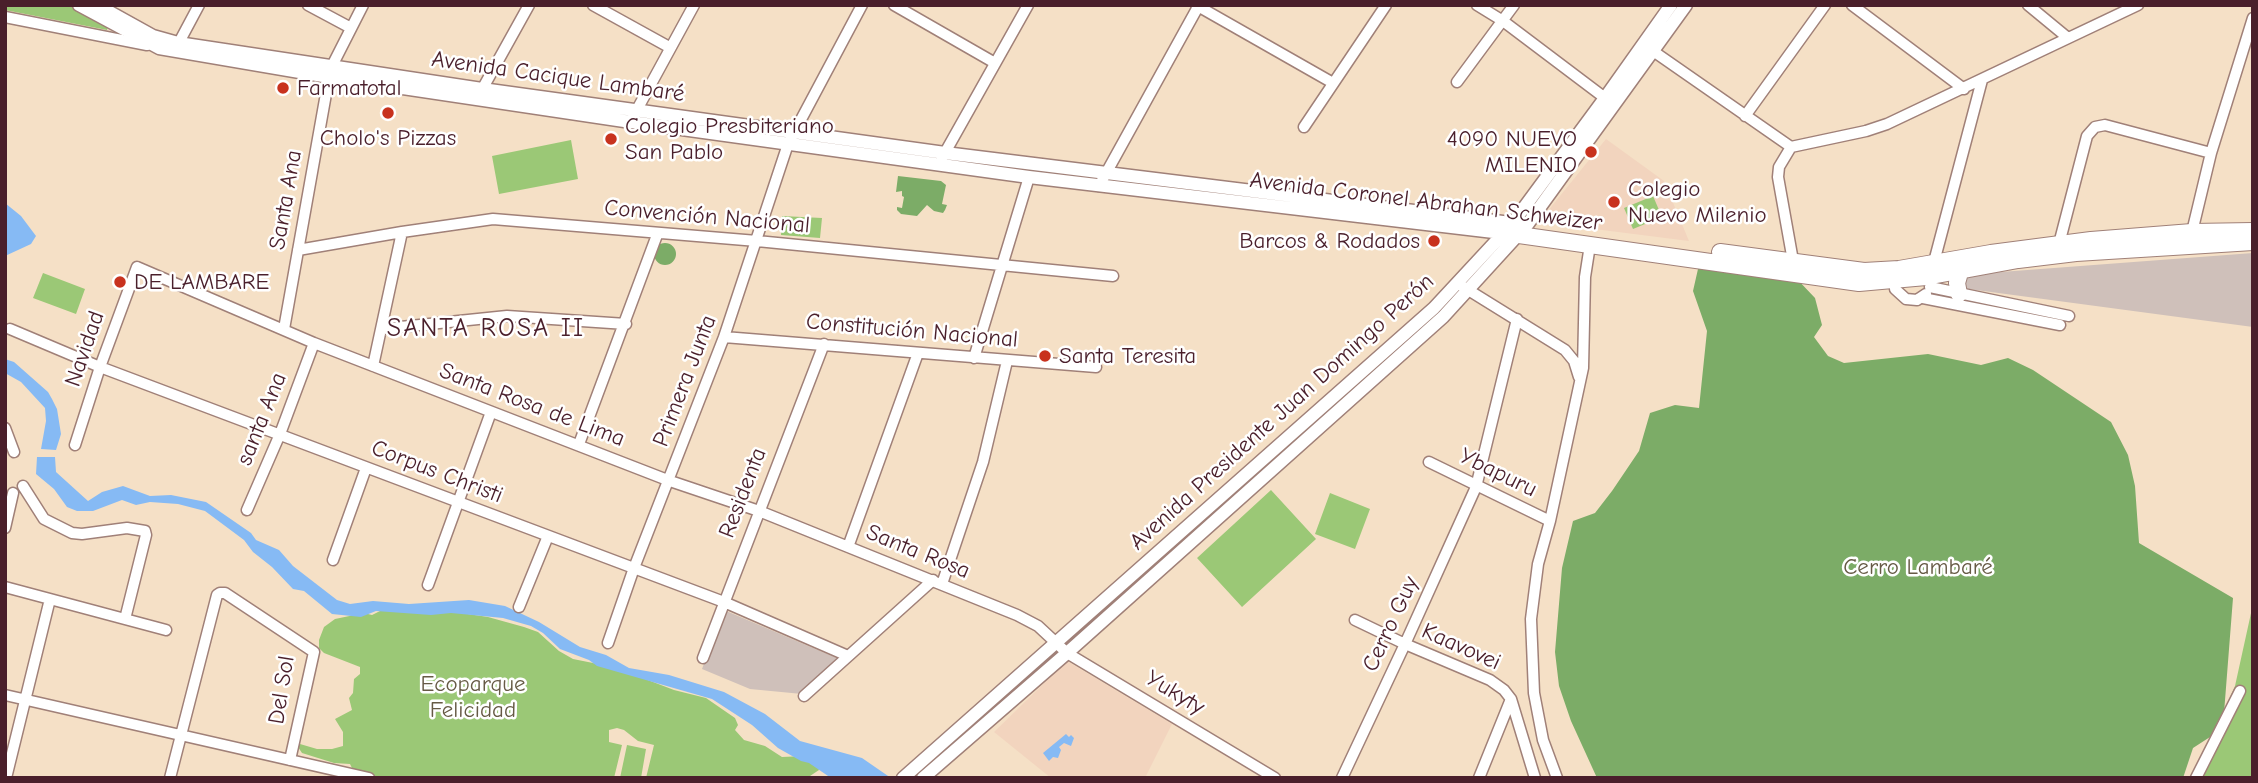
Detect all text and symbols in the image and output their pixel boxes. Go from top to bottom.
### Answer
street label: Avenida Cacique Lambaré [430,46,686,108]
place label: Farmatotal [297,74,402,102]
marker: Farmatotal [275,80,291,96]
marker: Cholo's Pizzas [380,105,396,121]
place label: Colegio Presbiteriano San Pablo [625,112,834,166]
place label: Cholo's Pizzas [320,124,456,152]
place label: 4090 NUEVO MILENIO [1447,125,1577,179]
marker: Colegio Presbiteriano San Pablo [603,131,619,147]
marker: 4090 NUEVO MILENIO [1583,144,1599,160]
street label: Santa Ana [264,148,308,252]
street label: Avenida Coronel Abrahan Schweizer [1248,167,1604,237]
place label: Colegio Nuevo Milenio [1628,175,1767,229]
street label: Convención Nacional [603,194,811,240]
marker: Colegio Nuevo Milenio [1606,194,1622,210]
place label: Barcos & Rodados [1239,227,1420,255]
marker: Barcos & Rodados [1426,233,1442,249]
place label: DE LAMBARE [134,268,269,296]
street label: Avenida Presidente Juan Domingo Perón [1124,268,1440,556]
marker: DE LAMBARE [112,274,128,290]
street label: Navidad [59,308,111,390]
street label: Constitución Nacional [805,308,1019,354]
street label: Primera Junta [647,311,723,451]
district label: SANTA ROSA II [388,313,584,345]
place label: Santa Teresita [1059,342,1196,370]
marker: Santa Teresita [1037,348,1053,364]
street label: Santa Rosa de Lima [435,357,629,453]
street label: santa Ana [231,369,293,469]
street label: Corpus Christi [367,434,507,510]
street label: Ybapuru [1455,442,1541,504]
street label: Residenta [713,444,773,542]
street label: Santa Rosa [862,519,974,585]
park label: Cerro Lambaré [1843,553,1993,581]
street label: Cerro Guy [1357,572,1425,676]
street label: Kaavovei [1417,617,1505,677]
street label: Del Sol [263,654,301,726]
street label: Yukyty [1141,665,1209,721]
park label: Ecoparque Felicidad [420,670,526,724]

